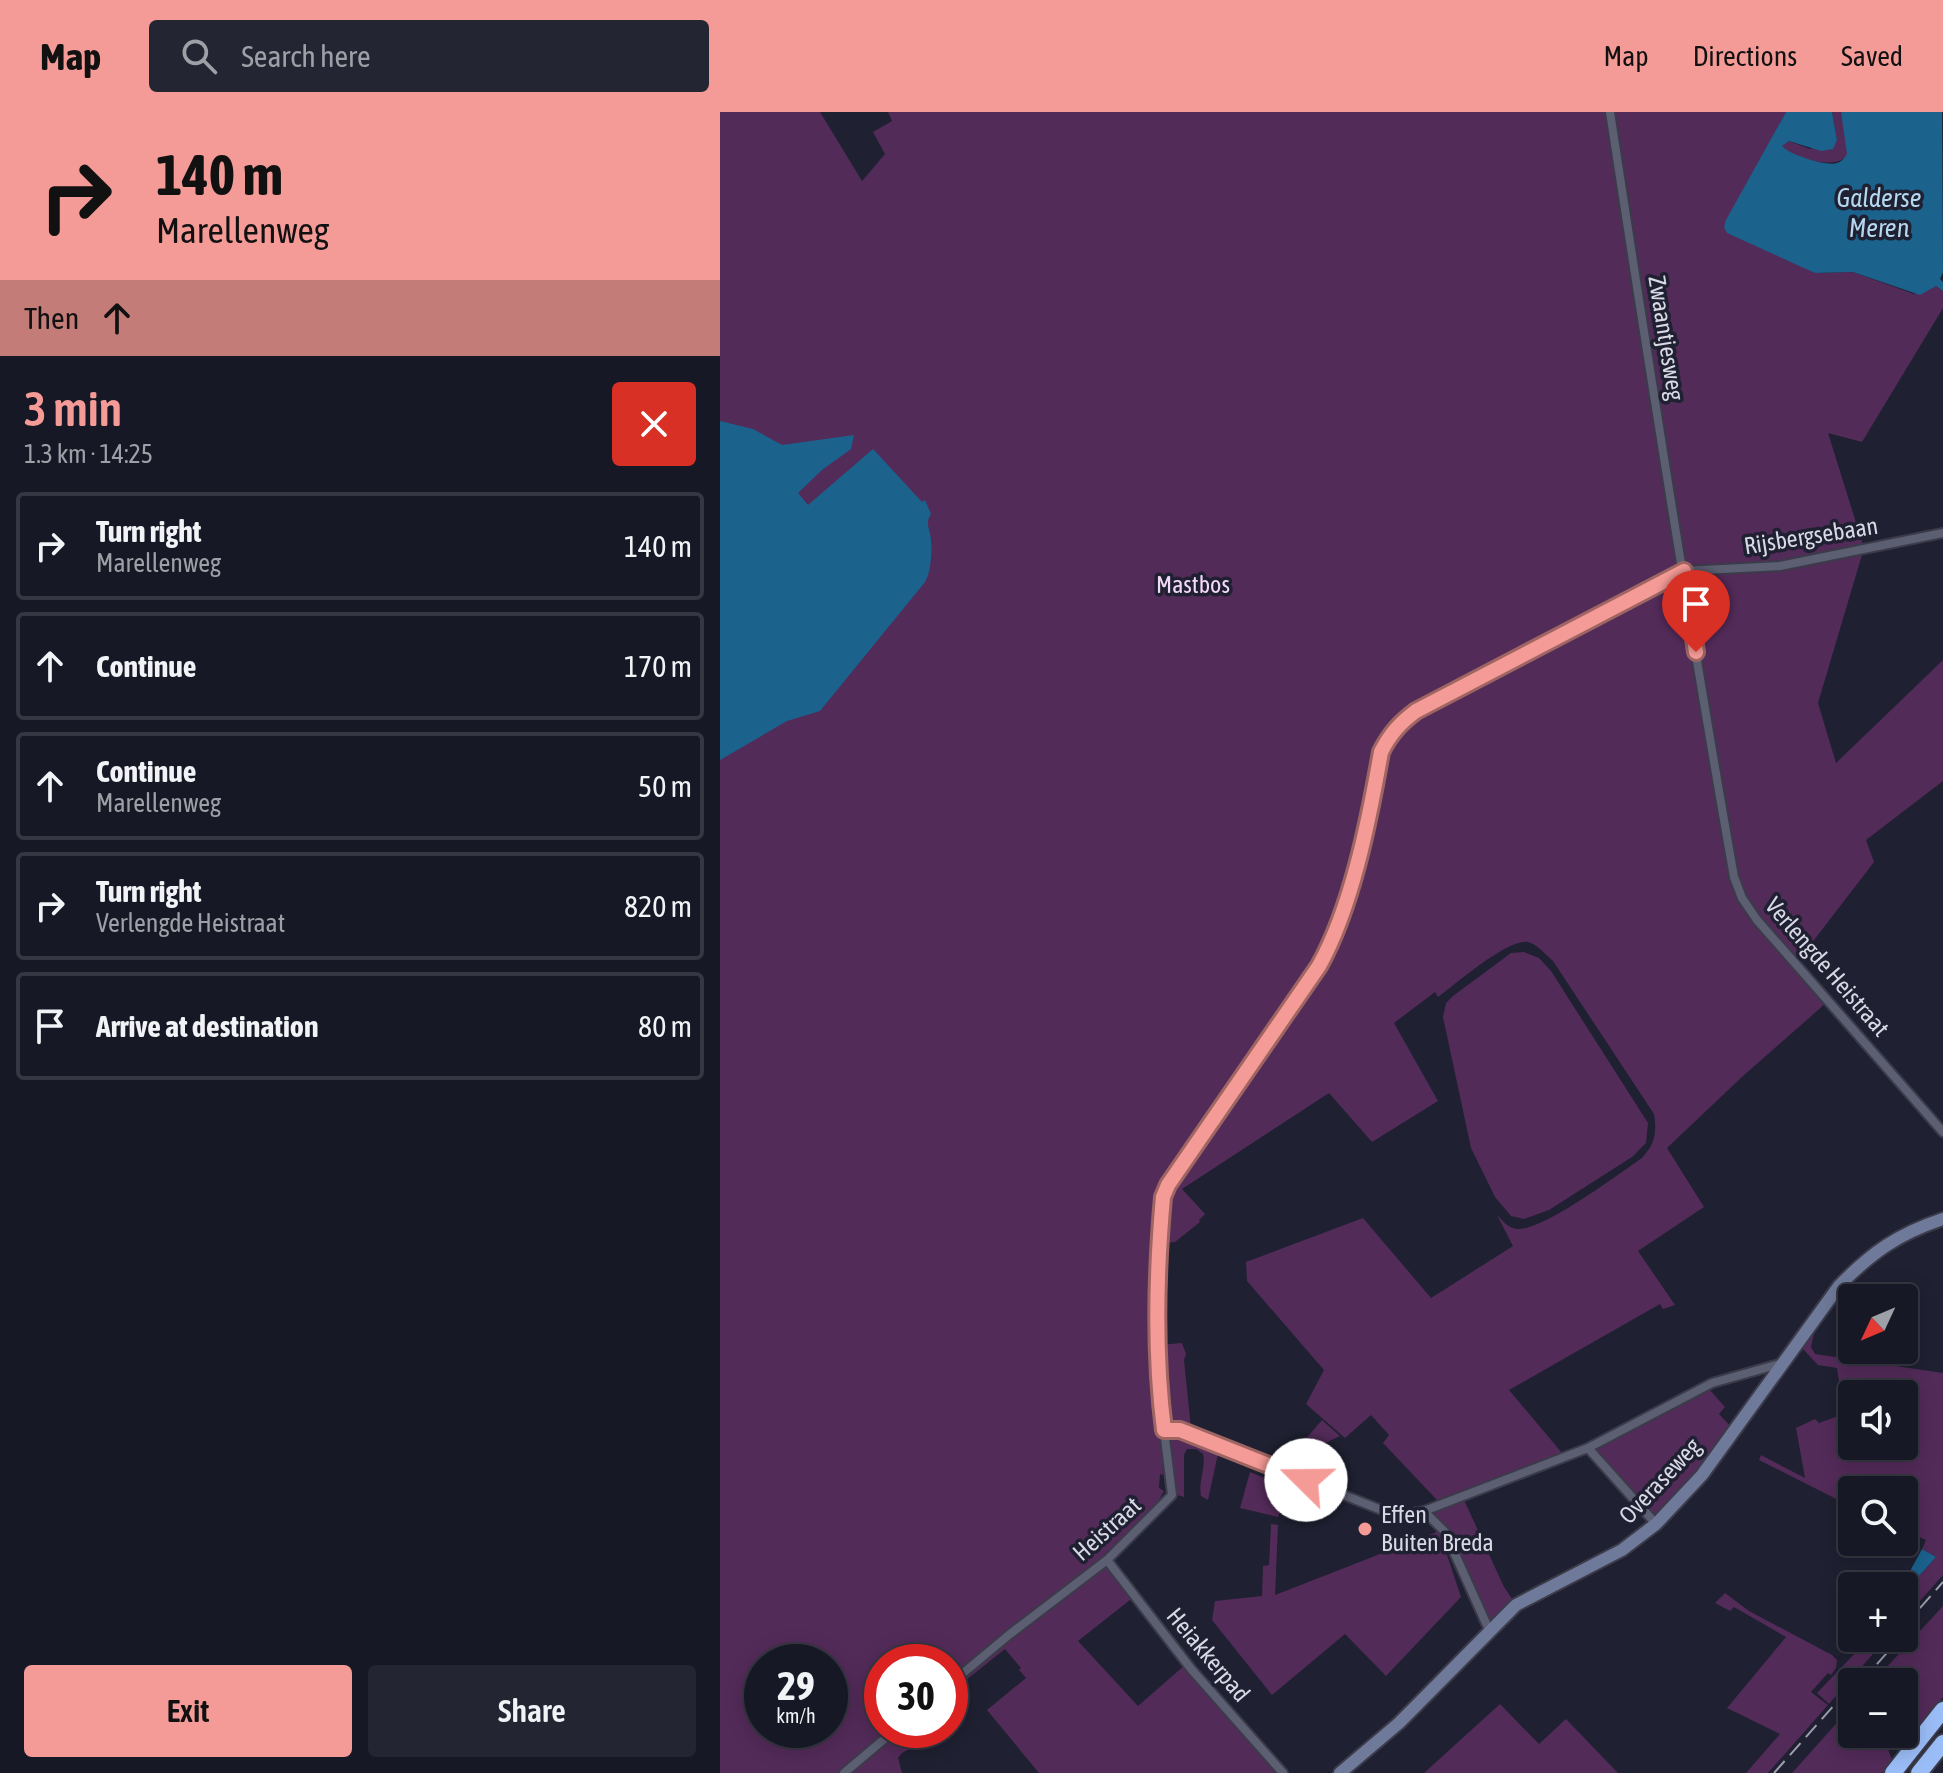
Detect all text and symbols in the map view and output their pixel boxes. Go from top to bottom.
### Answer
search box [149,20,709,92]
icon: search [177,34,221,78]
text: Map [40,35,101,78]
text: Search here [241,39,371,73]
text: Map [1604,40,1649,72]
text: Directions [1693,40,1797,72]
text: Saved [1841,40,1903,72]
text: 140 m [156,143,283,207]
icon: right [24,144,128,248]
water label: Galderse Meren [1836,183,1922,243]
text: Marellenweg [156,209,329,251]
street label: Zwaantjesweg [1643,274,1690,403]
icon: ahead [95,296,139,340]
text: Then [24,301,79,335]
text: 3 min [24,381,122,436]
button: close [612,382,696,466]
text: 1.3 km · 14:25 [24,439,153,469]
street label: Rijsbergsebaan [1742,512,1880,559]
text: Turn right [96,514,202,548]
icon: right [28,524,72,568]
text: 140 m [624,529,692,563]
text: Marellenweg [96,548,221,578]
pin [1662,570,1730,652]
park label: Mastbos [1156,571,1230,598]
icon: arrive [1674,582,1718,626]
icon: ahead [28,644,72,688]
text: Continue [96,649,196,683]
text: 170 m [624,649,692,683]
text: Continue [96,754,196,788]
icon: ahead [28,764,72,808]
text: 50 m [638,769,692,803]
text: Marellenweg [96,788,221,818]
text: Turn right [96,874,202,908]
icon: right [28,884,72,928]
text: 820 m [624,889,692,923]
street label: Verlengde Heistraat [1760,892,1895,1041]
text: Verlengde Heistraat [96,908,285,938]
icon: arrive [28,1004,72,1048]
text: Arrive at destination [96,1009,318,1043]
text: 80 m [638,1009,692,1043]
north arrow [1838,1284,1918,1364]
map controls [1838,1284,1918,1748]
button: sound [1838,1380,1918,1460]
street label: Overaseweg [1613,1432,1706,1529]
position arrow [1264,1438,1348,1522]
button: search [1838,1476,1918,1556]
street label: Heistraat [1067,1491,1146,1566]
place label: Effen Buiten Breda [1381,1501,1494,1556]
marker: Effen Buiten Breda [1356,1520,1374,1538]
button: + [1838,1572,1918,1652]
street label: Heiakkerpad [1161,1602,1255,1707]
speed limit sign: 30 [864,1644,968,1748]
text: 29 [777,1663,815,1708]
button: Exit [24,1665,352,1757]
button: Share [368,1665,696,1757]
button: − [1838,1668,1918,1748]
text: km/h [776,1704,816,1727]

